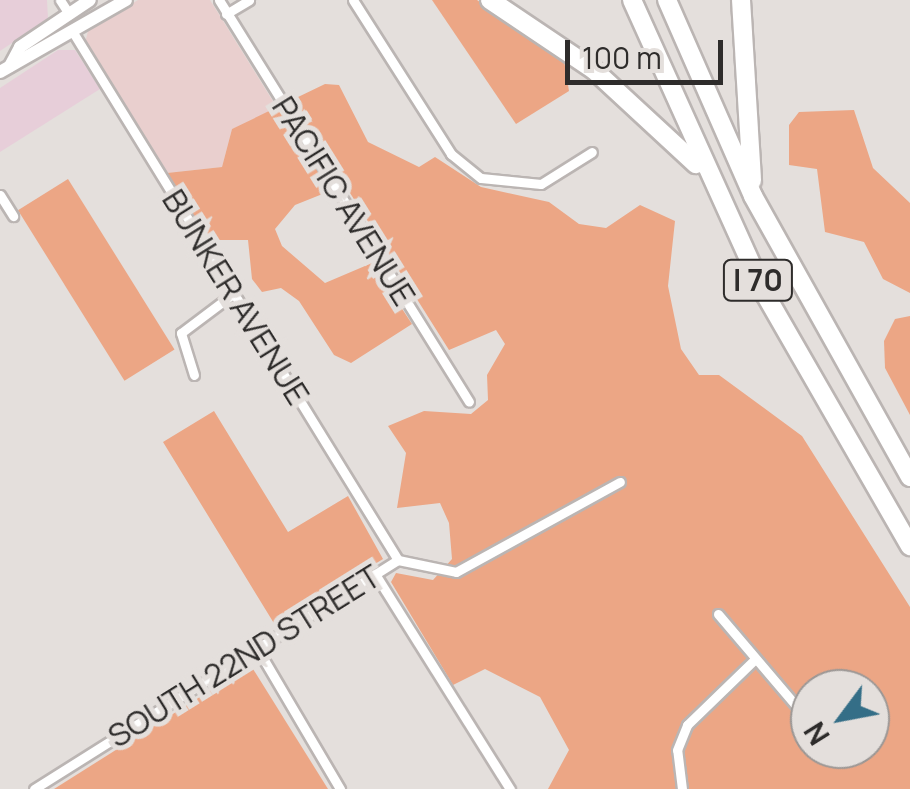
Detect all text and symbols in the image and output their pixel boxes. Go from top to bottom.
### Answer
scale bar [570,20,728,82]
text: 100 m [582,37,662,78]
street label: PACIFIC AVENUE [264,90,424,312]
street label: BUNKER AVENUE [155,183,317,411]
road number: I 70 [720,255,796,305]
street label: SOUTH 22ND STREET [101,557,387,755]
north arrow [790,669,890,769]
text: N [795,715,838,752]

